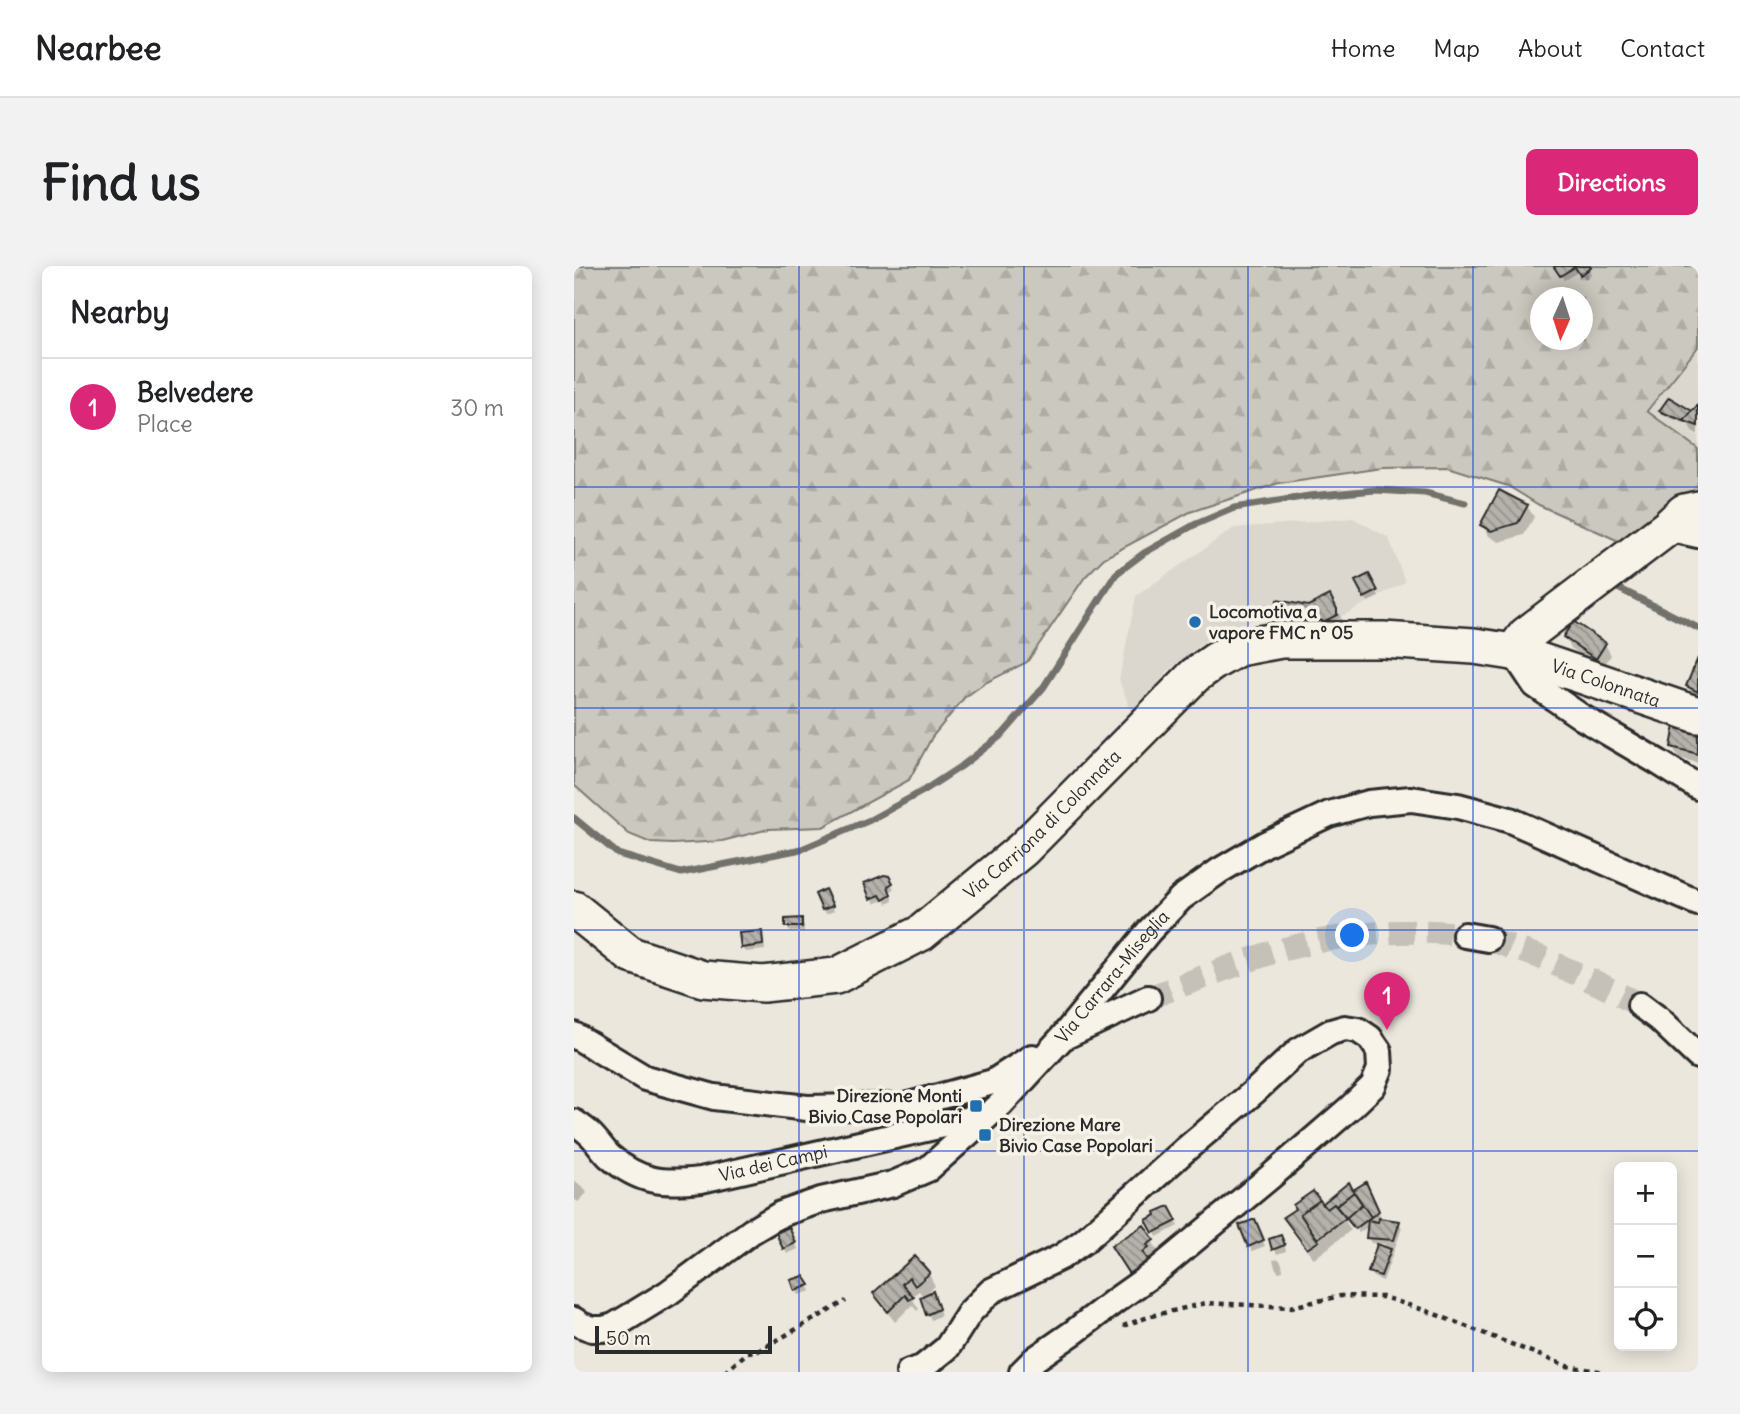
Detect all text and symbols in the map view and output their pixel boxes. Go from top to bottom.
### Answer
text: Nearbee [35,27,161,69]
text: Home [1331,33,1395,63]
text: Map [1433,33,1480,63]
text: About [1518,33,1582,63]
text: Contact [1620,33,1705,63]
button: Directions [1526,149,1698,215]
text: Find us [42,152,200,213]
north arrow [1530,287,1593,350]
text: Nearby [70,293,170,331]
text: Belvedere [137,376,254,409]
text: 1 [88,393,98,422]
text: 30 m [450,393,504,422]
text: Place [137,409,193,438]
place label: Locomotiva a vapore FMC nº 05 [1209,600,1353,644]
marker: Locomotiva a vapore FMC nº 05 [1187,614,1203,630]
street label: Via Colonnata [1549,654,1663,712]
street label: Via Carriona di Colonnata [959,745,1126,904]
street label: Via Carrara-Miseglia [1050,905,1174,1048]
your location [1335,918,1369,952]
pin: 1 [1364,972,1410,1030]
place label: Direzione Monti Bivio Case Popolari [808,1084,962,1128]
marker: Direzione Monti Bivio Case Popolari [968,1098,984,1114]
place label: Direzione Mare Bivio Case Popolari [999,1113,1153,1157]
marker: Direzione Mare Bivio Case Popolari [977,1127,993,1143]
street label: Via dei Campi [717,1140,830,1187]
map controls [1614,1162,1677,1351]
button: + [1614,1162,1677,1225]
button: − [1614,1225,1677,1288]
button: locate [1614,1288,1677,1351]
scale bar [595,1323,772,1355]
text: 50 m [606,1326,651,1350]

